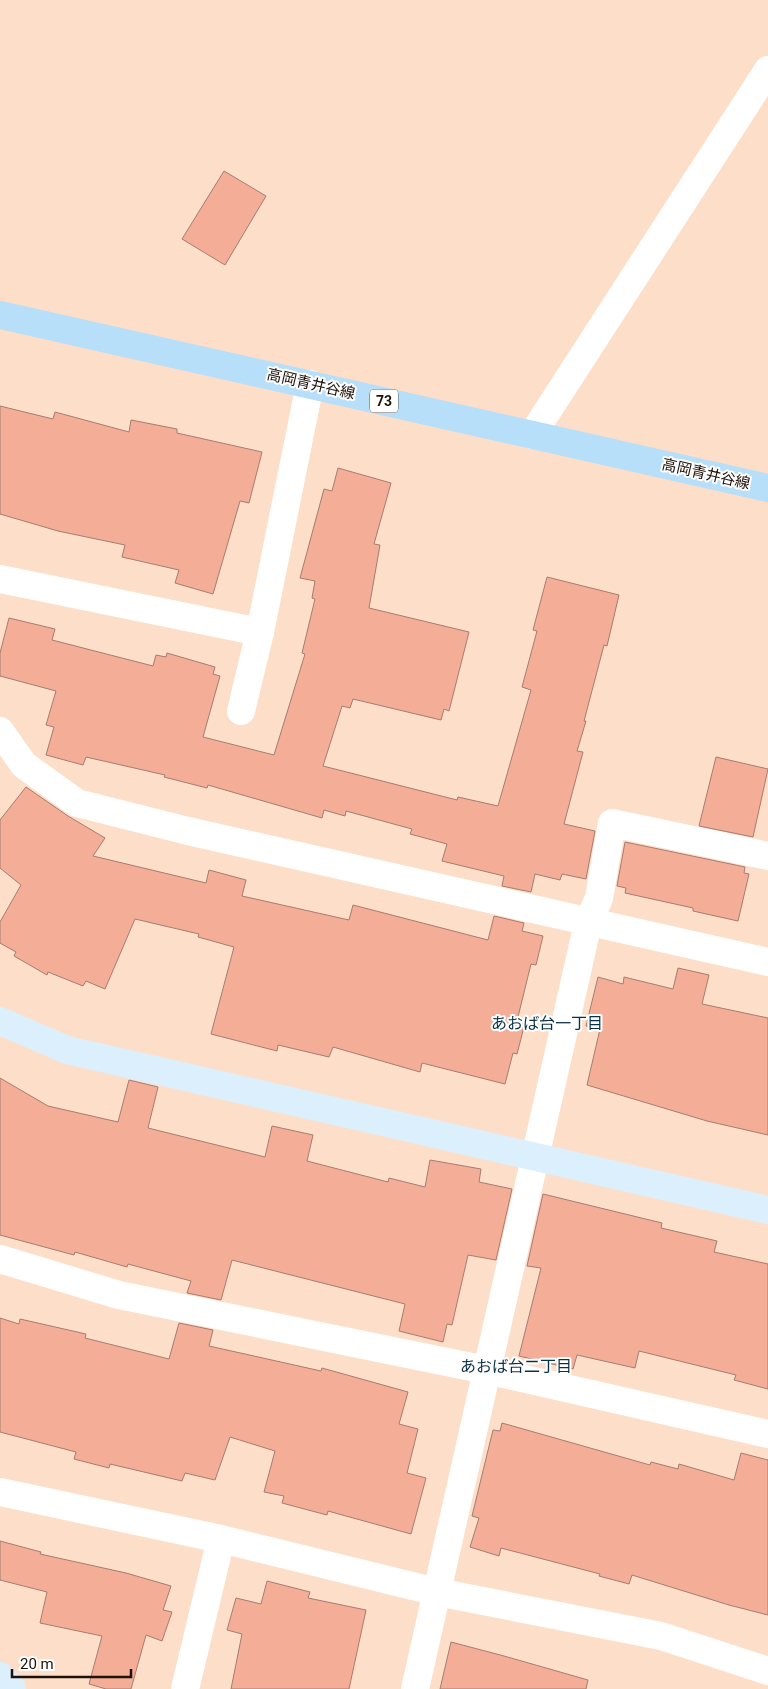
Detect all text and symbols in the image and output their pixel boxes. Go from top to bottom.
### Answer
street label: 高岡青井谷線 [265,365,357,403]
road number: 73 [370,390,398,412]
street label: 高岡青井谷線 [660,455,752,493]
district label: あおば台一丁目 [491,1014,603,1033]
district label: あおば台二丁目 [460,1357,572,1376]
scale bar [12,1646,131,1678]
text: 20 m [20,1655,54,1673]

